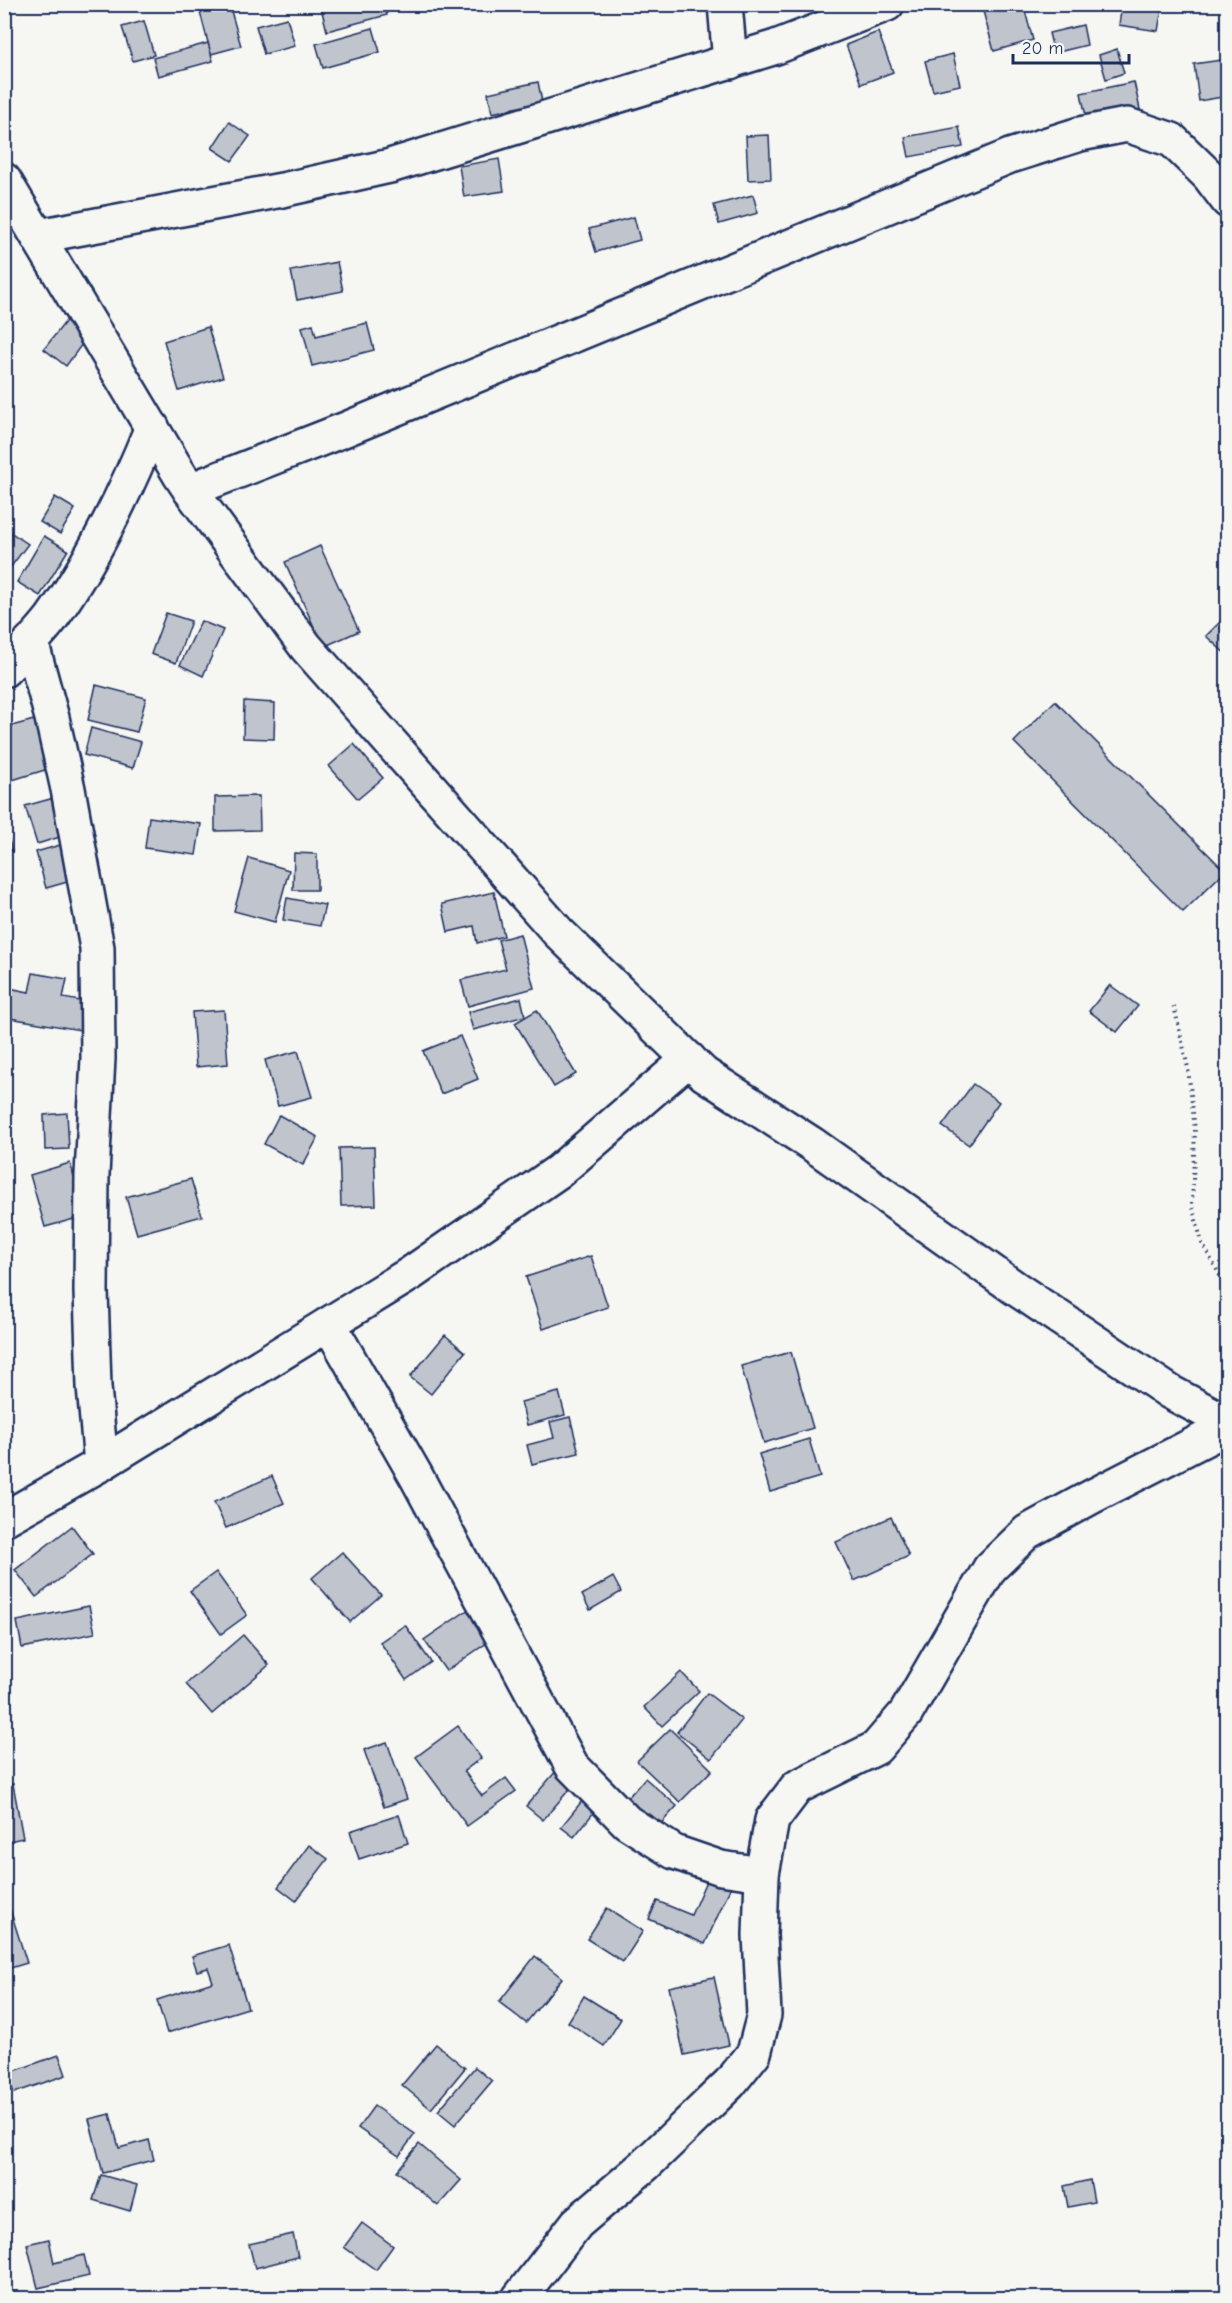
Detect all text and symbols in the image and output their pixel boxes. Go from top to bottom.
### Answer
scale bar [1013,27,1128,65]
text: 20 m [1022,38,1063,59]

